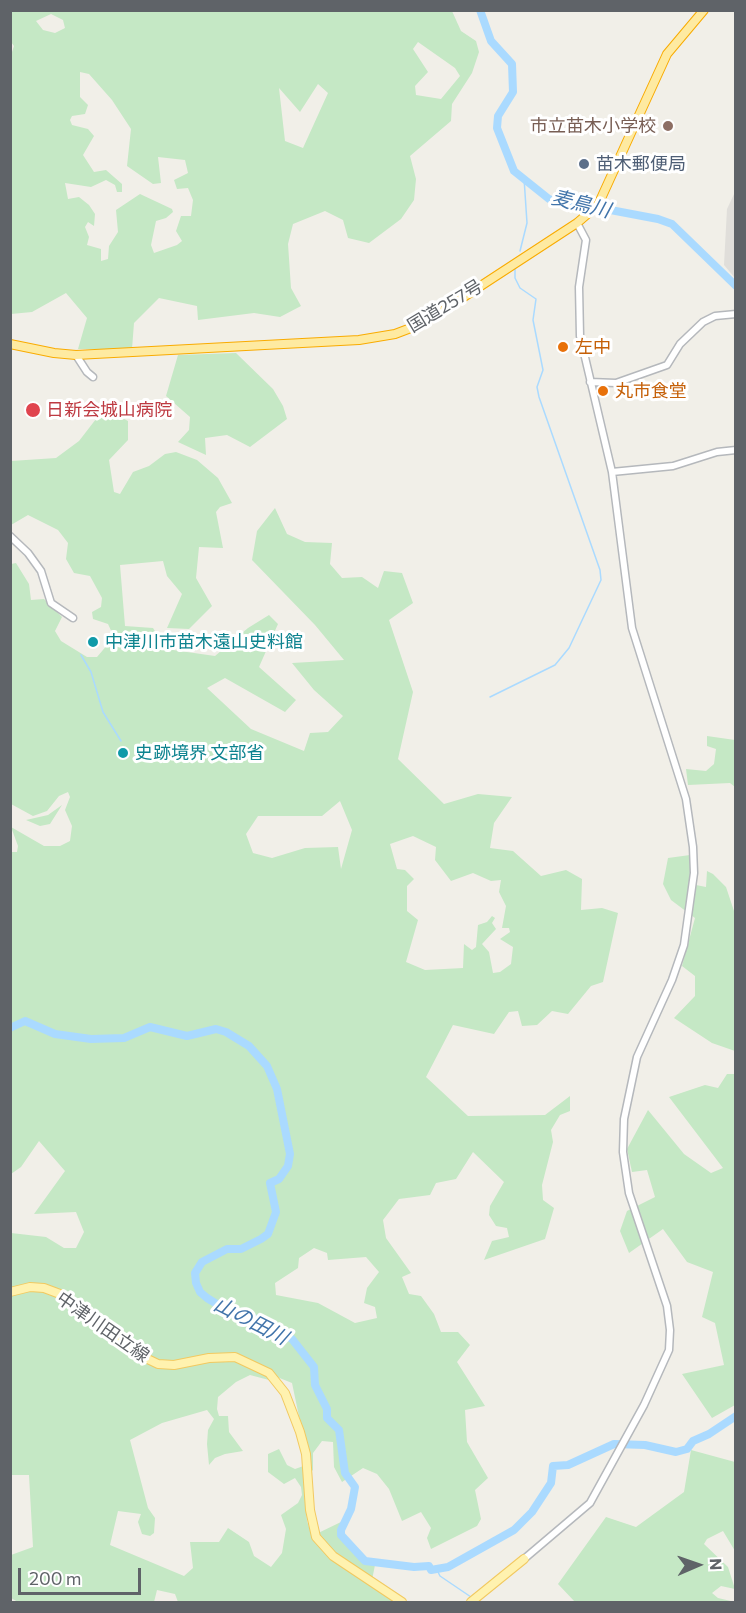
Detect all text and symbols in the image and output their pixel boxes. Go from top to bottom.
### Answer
place label: 市立苗木小学校 [530,115,656,137]
marker: 市立苗木小学校 [661,119,675,133]
place label: 苗木郵便局 [596,153,686,175]
marker: 苗木郵便局 [577,157,591,171]
water label: 麦鳥川 [549,185,613,223]
street label: 国道257号 [404,275,486,337]
place label: 左中 [575,336,611,358]
marker: 左中 [556,340,570,354]
place label: 丸市食堂 [615,380,687,402]
marker: 丸市食堂 [596,384,610,398]
place label: 日新会城山病院 [46,399,172,421]
marker: 日新会城山病院 [24,401,42,419]
place label: 中津川市苗木遠山史料館 [105,631,303,653]
marker: 中津川市苗木遠山史料館 [86,635,100,649]
place label: 史跡境界 文部省 [135,742,264,764]
marker: 史跡境界 文部省 [116,746,130,760]
street label: 中津川田立線 [53,1287,153,1367]
water label: 山の田川 [210,1292,292,1350]
north arrow [668,1535,728,1595]
scale bar [21,1556,144,1594]
text: N [707,1558,726,1571]
text: 200 m [29,1567,82,1589]

